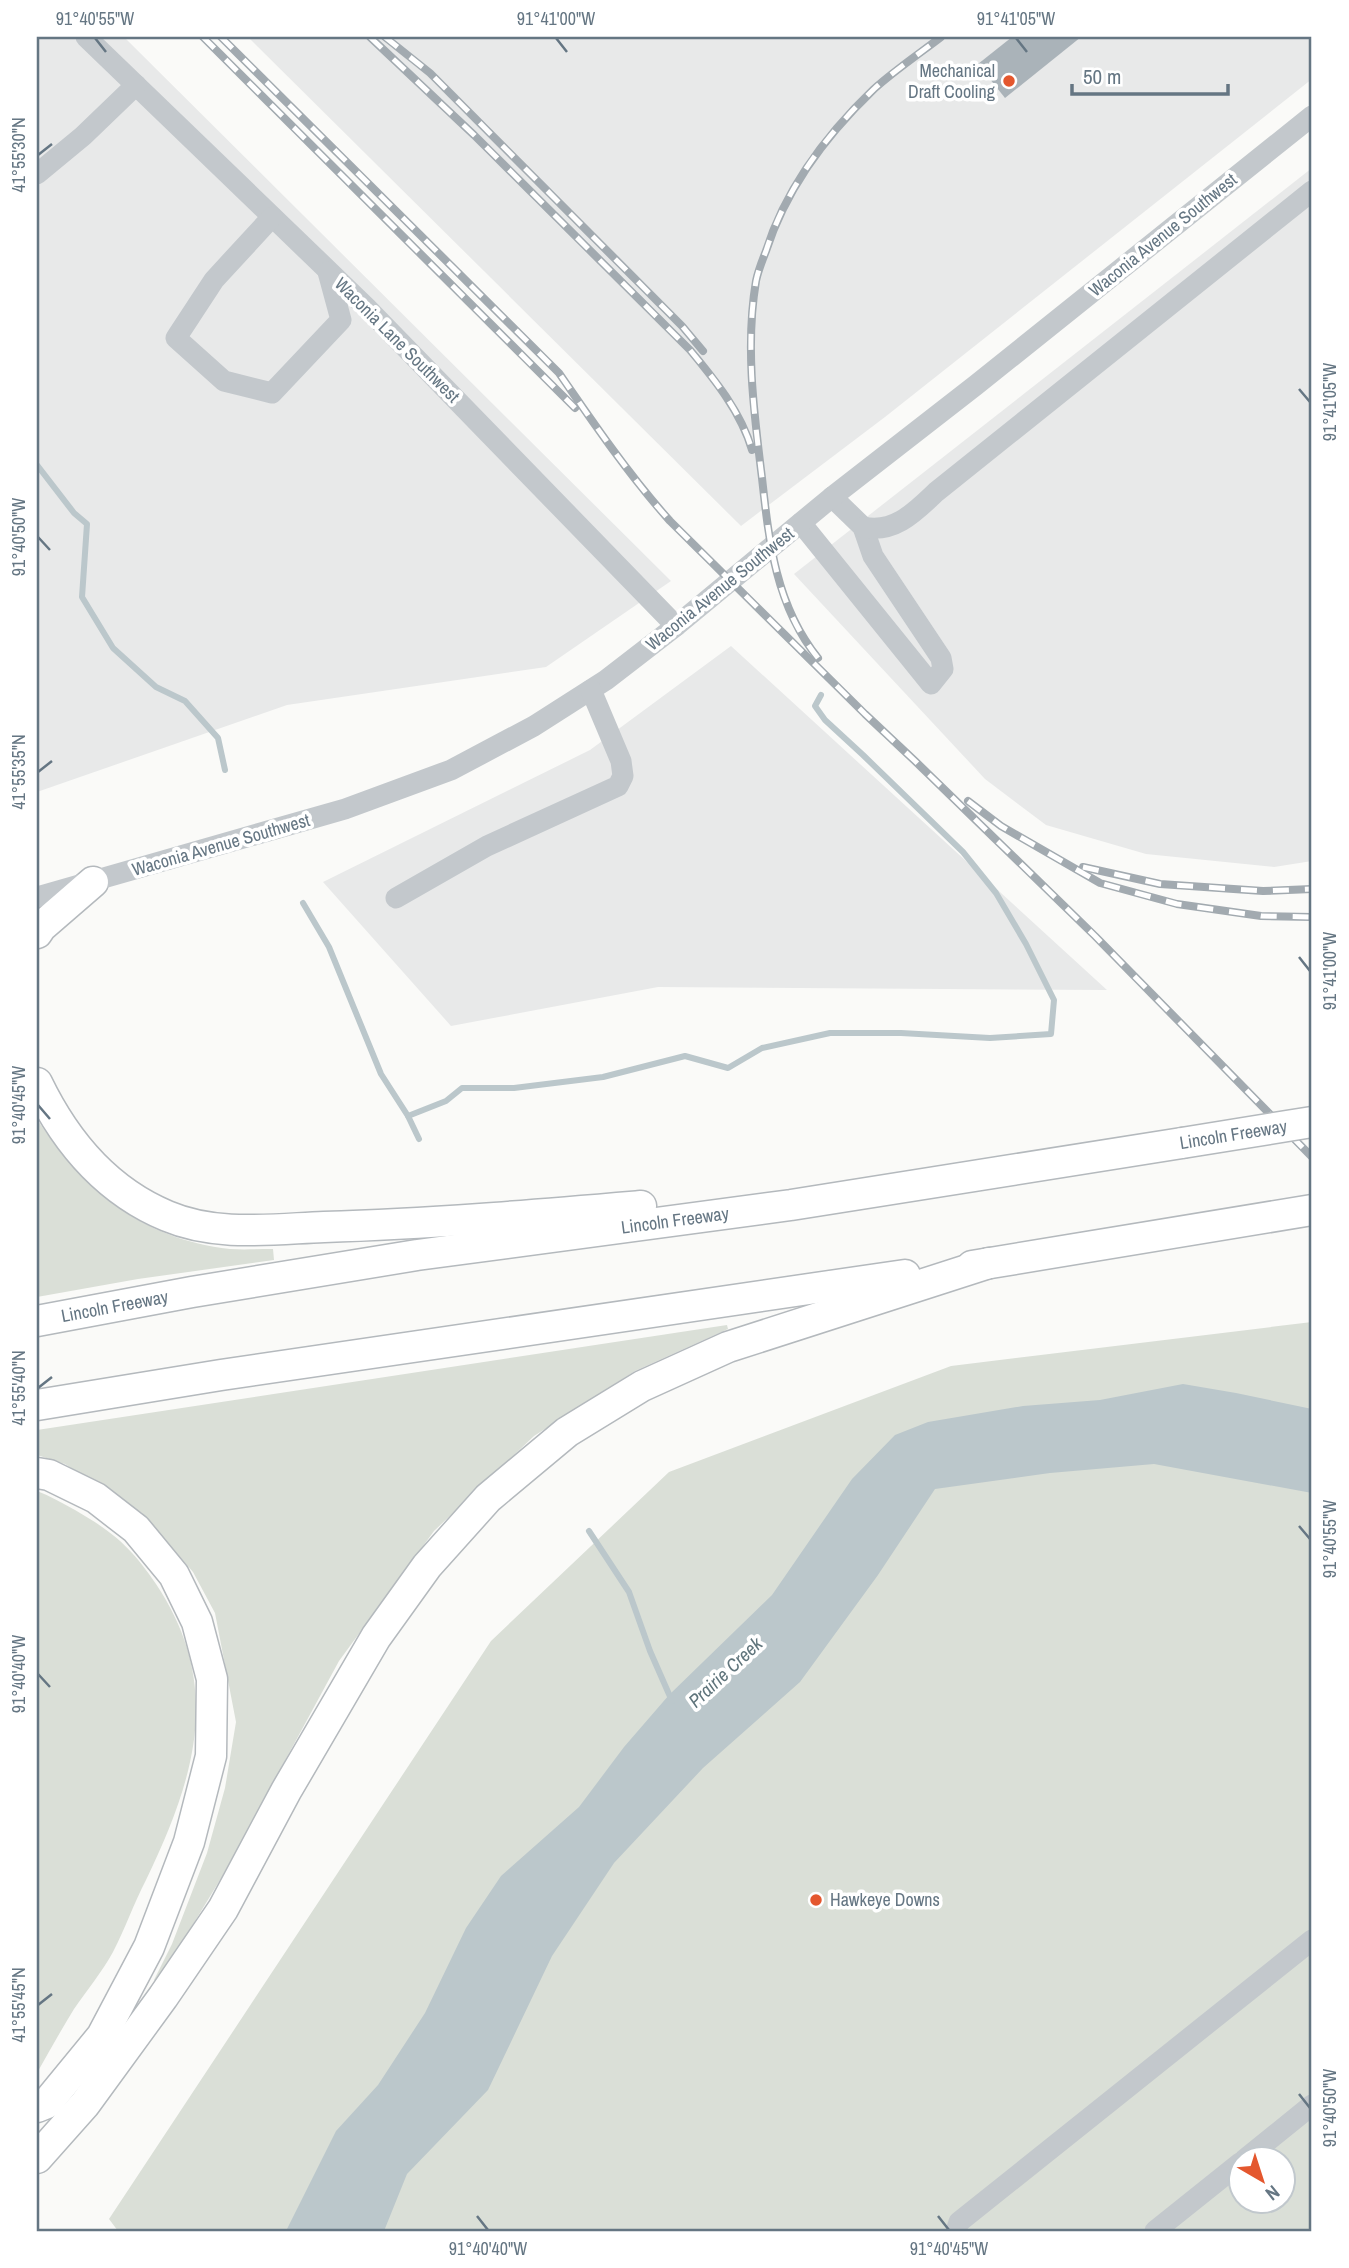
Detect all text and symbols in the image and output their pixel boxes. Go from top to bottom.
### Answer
text: 91°40'55"W [56,6,134,31]
text: 91°41'00"W [517,6,595,31]
text: 91°41'05"W [977,6,1055,31]
scale bar [1072,52,1228,96]
place label: Mechanical Draft Cooling [908,58,996,104]
text: 50 m [1083,62,1121,91]
marker: Mechanical Draft Cooling [1001,73,1017,89]
text: 41°55'30"N [6,117,31,193]
street label: Waconia Avenue Southwest [1083,167,1242,302]
street label: Waconia Lane Southwest [329,272,465,408]
text: 91°41'05"W [1317,363,1342,441]
text: 91°40'50"W [6,498,31,576]
street label: Waconia Avenue Southwest [640,521,799,656]
text: 41°55'35"N [6,734,31,810]
street label: Waconia Avenue Southwest [129,807,313,882]
text: 91°41'00"W [1317,932,1342,1010]
text: 91°40'45"W [6,1066,31,1144]
street label: Lincoln Freeway [1178,1113,1289,1155]
street label: Lincoln Freeway [620,1200,731,1240]
street label: Lincoln Freeway [59,1284,171,1328]
text: 41°55'40"N [6,1350,31,1426]
text: 91°40'55"W [1317,1500,1342,1578]
water label: Prairie Creek [682,1630,769,1713]
text: 91°40'40"W [6,1635,31,1713]
place label: Hawkeye Downs [830,1887,940,1912]
marker: Hawkeye Downs [808,1892,824,1908]
text: 41°55'45"N [6,1967,31,2043]
text: 91°40'50"W [1317,2069,1342,2147]
north arrow [1226,2146,1296,2216]
text: N [1260,2180,1285,2207]
text: 91°40'40"W [449,2236,527,2261]
text: 91°40'45"W [910,2236,988,2261]

